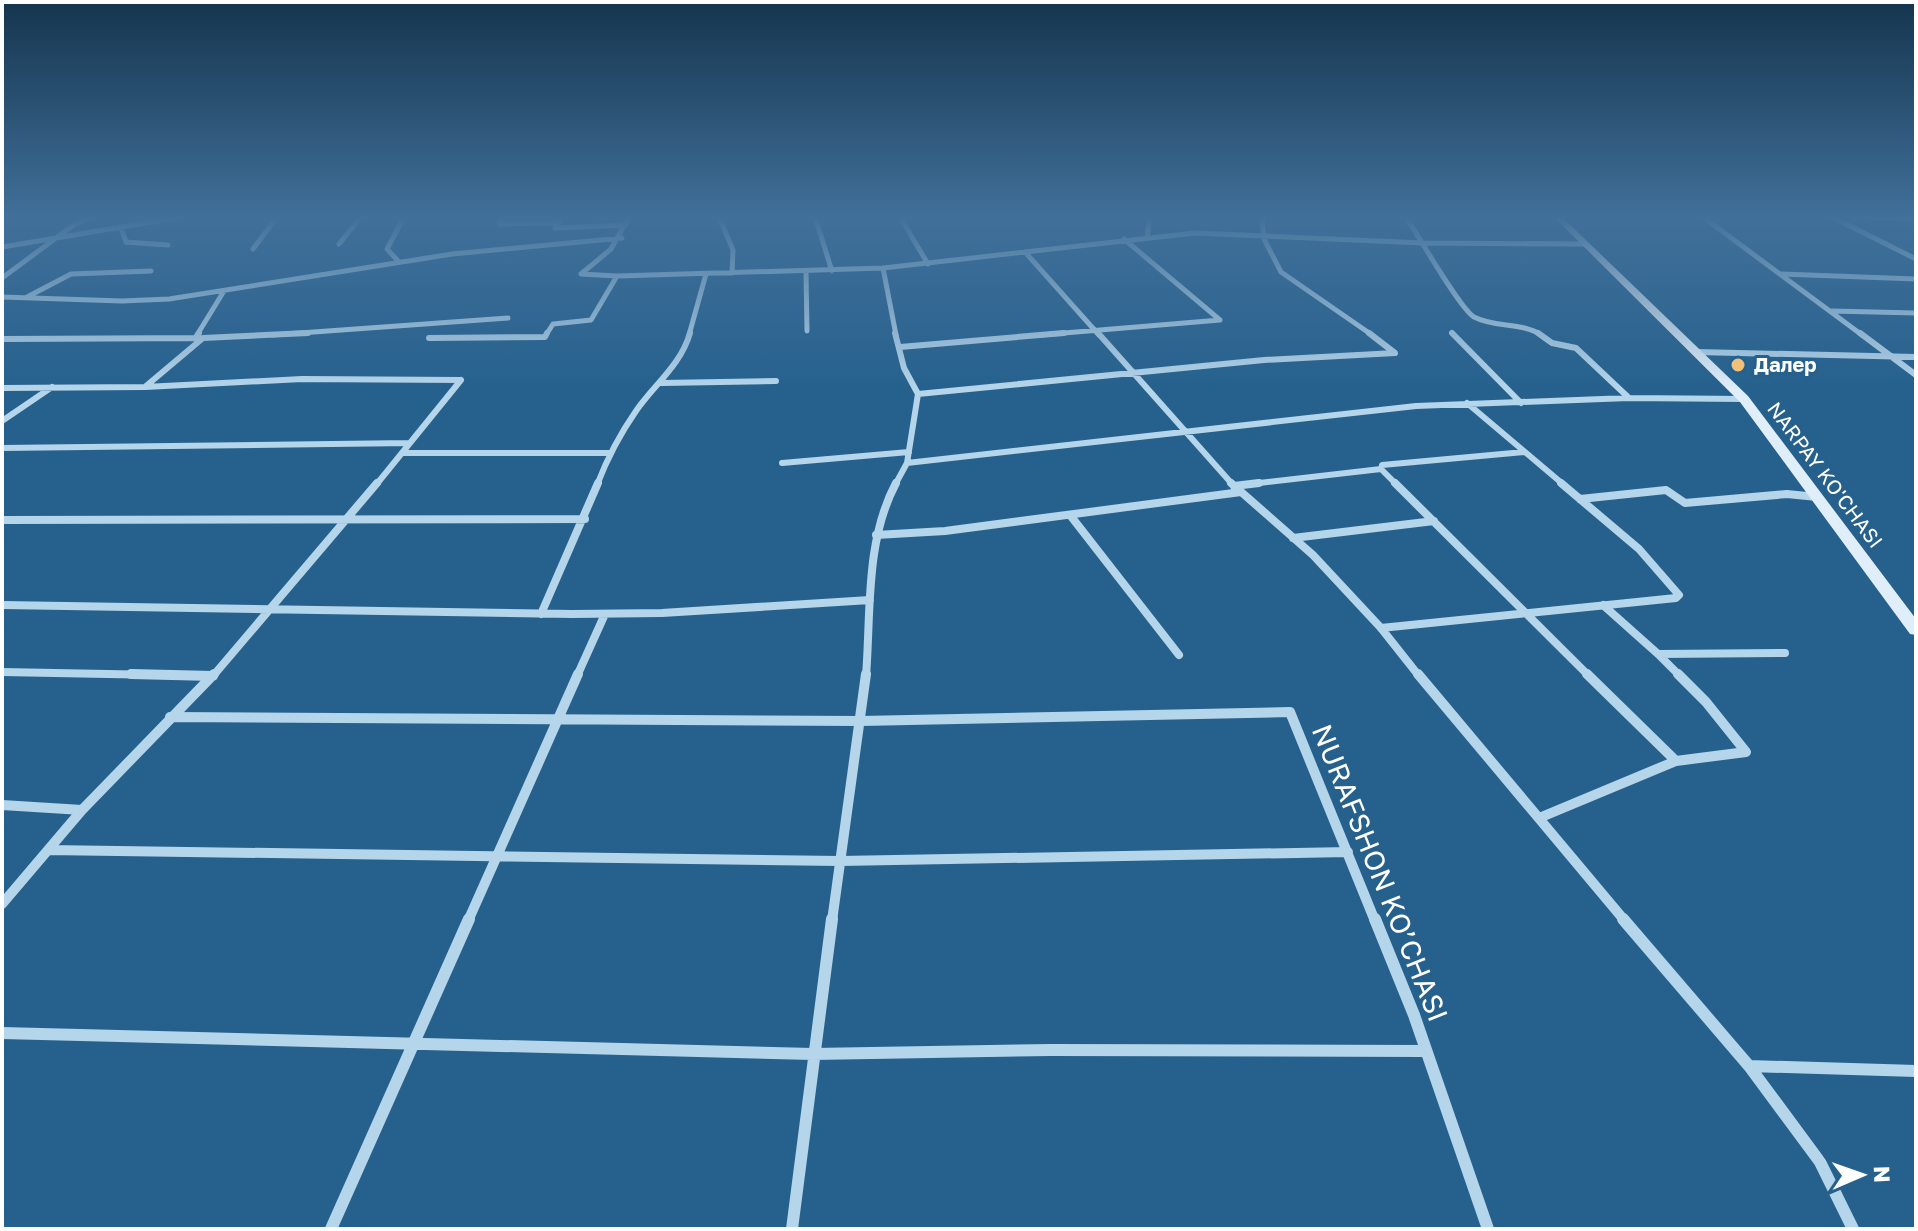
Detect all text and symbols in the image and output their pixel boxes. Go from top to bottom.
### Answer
place label: Далер [1754,352,1817,376]
marker: Далер [1729,356,1747,374]
street label: NARPAY KO'CHASI [1763,397,1889,552]
street label: NURAFSHON KO’CHASI [1306,719,1455,1026]
north arrow [1822,1135,1902,1215]
text: N [1869,1165,1896,1183]

